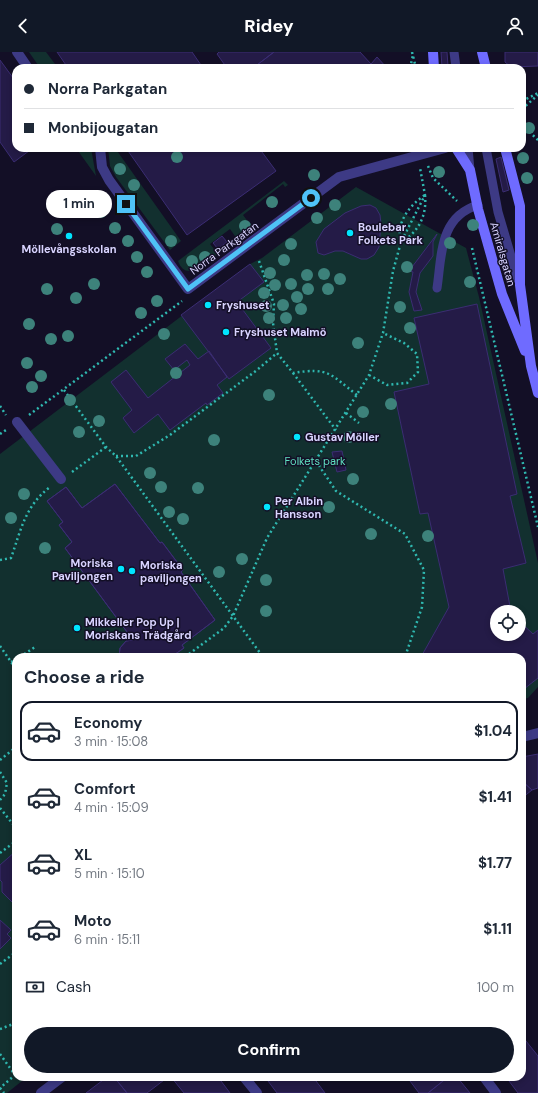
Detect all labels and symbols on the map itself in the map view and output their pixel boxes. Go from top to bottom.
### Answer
route start [302,189,320,207]
callout: 1 min [46,190,112,218]
route end [117,195,135,213]
street label: Norra Parkgatan [187,218,261,278]
place label: Boulebar Folkets Park [358,220,423,247]
street label: Amiralsgatan [487,220,519,288]
marker: Boulebar Folkets Park [345,228,355,238]
marker: Möllevångsskolan [64,231,74,241]
place label: Möllevångsskolan [22,242,117,256]
place label: Fryshuset [216,298,270,312]
marker: Fryshuset [203,300,213,310]
place label: Fryshuset Malmö [234,325,327,339]
marker: Fryshuset Malmö [221,327,231,337]
place label: Gustav Möller [305,430,380,444]
marker: Gustav Möller [292,432,302,442]
park label: Folkets park [284,454,346,468]
place label: Per Albin Hansson [275,494,323,521]
marker: Per Albin Hansson [262,502,272,512]
place label: Moriska Paviljongen [52,556,113,583]
place label: Moriska paviljongen [140,558,202,585]
marker: Moriska Paviljongen [116,564,126,574]
marker: Moriska paviljongen [127,566,137,576]
place label: Mikkeller Pop Up | Moriskans Trädgård [85,615,191,642]
marker: Mikkeller Pop Up | Moriskans Trädgård [72,623,82,633]

